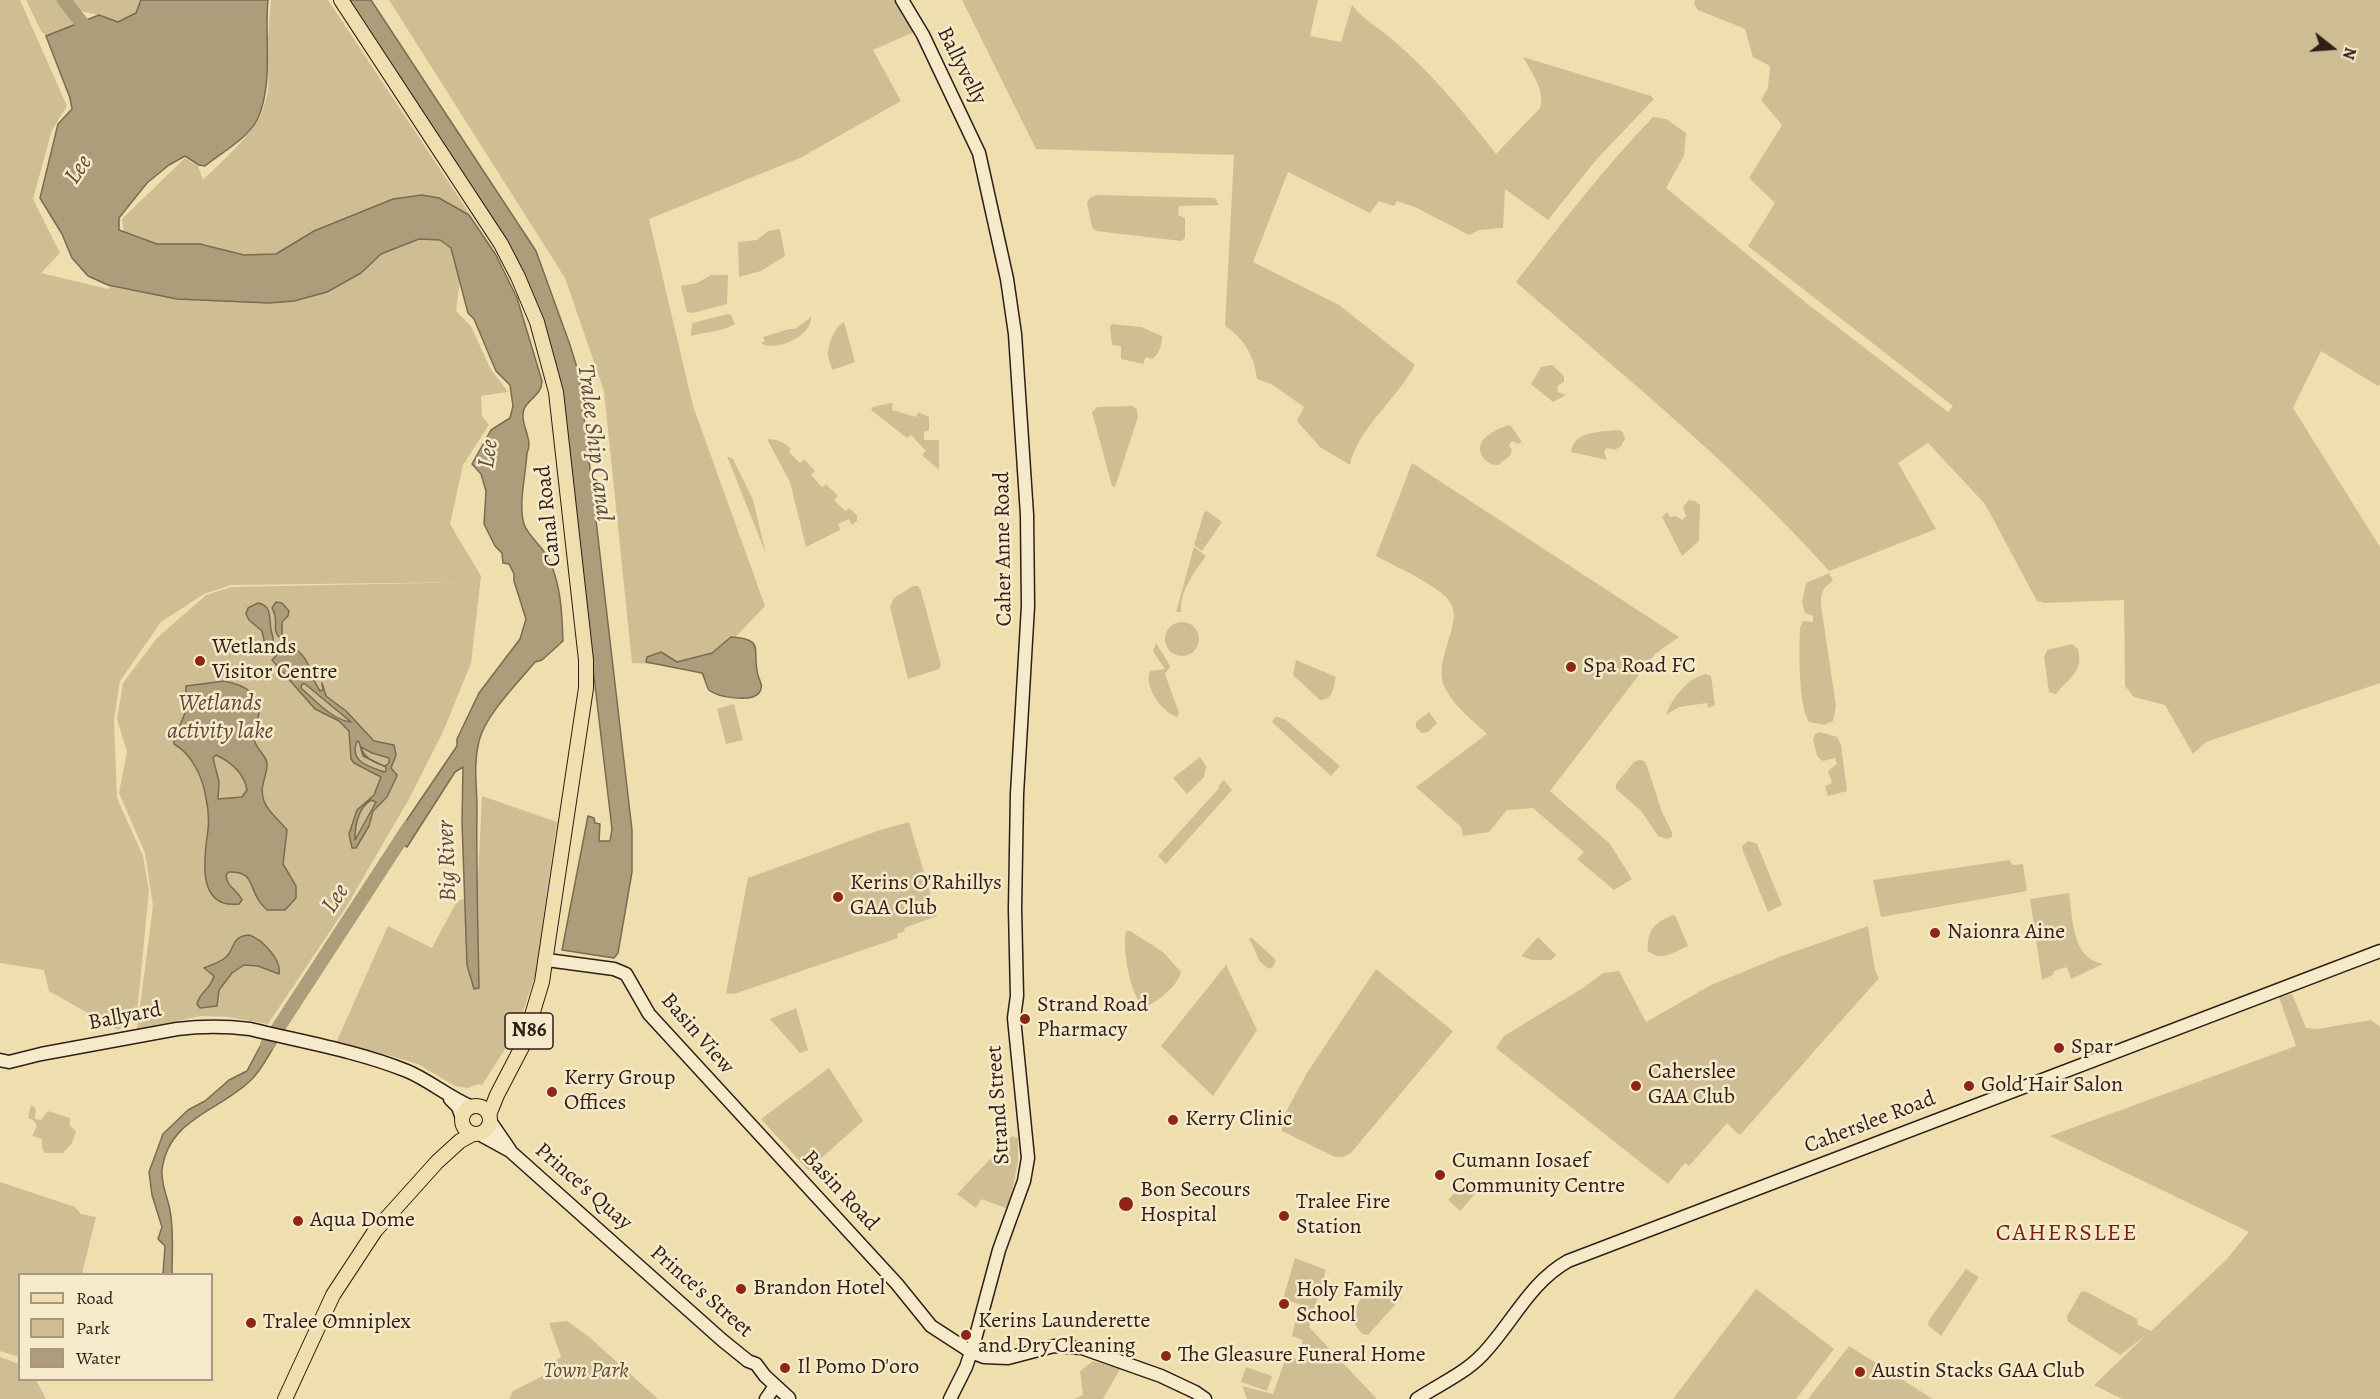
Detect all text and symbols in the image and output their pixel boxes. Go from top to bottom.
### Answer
north arrow [2302,18,2362,78]
street label: Ballyvelly [930,23,992,109]
text: N [2337,44,2361,62]
water label: Lee [59,150,99,190]
water label: Tralee Ship Canal [570,363,618,523]
water label: Lee [473,438,505,470]
street label: Canal Road [531,464,567,568]
street label: Caher Anne Road [989,471,1019,627]
place label: Wetlands Visitor Centre [212,635,337,686]
marker: Wetlands Visitor Centre [193,654,207,668]
place label: Spa Road FC [1583,654,1696,680]
marker: Spa Road FC [1564,660,1578,674]
water label: Wetlands activity lake [167,690,273,746]
water label: Big River [432,820,464,902]
place label: Kerins O'Rahillys GAA Club [850,871,1002,922]
water label: Lee [316,879,356,919]
marker: Kerins O'Rahillys GAA Club [831,890,845,904]
place label: Naionra Aine [1947,920,2065,946]
marker: Naionra Aine [1928,926,1942,940]
street label: Basin View [655,988,739,1080]
place label: Strand Road Pharmacy [1037,993,1148,1044]
street label: Ballyard [86,997,164,1037]
marker: Strand Road Pharmacy [1018,1012,1032,1026]
road number: N86 [505,1013,553,1049]
place label: Spar [2071,1035,2113,1061]
marker: Spar [2052,1041,2066,1055]
street label: Strand Street [982,1044,1016,1166]
place label: Caherslee GAA Club [1648,1060,1736,1112]
place label: Kerry Group Offices [564,1066,675,1118]
place label: Gold Hair Salon [1981,1073,2123,1099]
marker: Caherslee GAA Club [1629,1079,1643,1093]
marker: Gold Hair Salon [1962,1079,1976,1093]
marker: Kerry Group Offices [545,1085,559,1099]
street label: Caherslee Road [1801,1086,1939,1160]
place label: Kerry Clinic [1185,1107,1292,1133]
marker: Kerry Clinic [1166,1113,1180,1127]
street label: Prince's Quay [529,1138,637,1236]
street label: Basin Road [796,1145,884,1237]
place label: Cumann Iosaef Community Centre [1452,1149,1625,1200]
marker: Cumann Iosaef Community Centre [1433,1168,1447,1182]
place label: Bon Secours Hospital [1140,1178,1250,1230]
place label: Tralee Fire Station [1296,1190,1390,1242]
marker: Bon Secours Hospital [1117,1195,1135,1213]
place label: Aqua Dome [310,1208,415,1234]
marker: Tralee Fire Station [1277,1209,1291,1223]
marker: Aqua Dome [291,1214,305,1228]
district label: CAHERSLEE [1996,1220,2138,1248]
street label: Prince's Street [644,1240,758,1344]
legend [18,1273,213,1381]
place label: Brandon Hotel [753,1276,885,1302]
place label: Holy Family School [1296,1278,1403,1330]
marker: Brandon Hotel [734,1282,748,1296]
text: Road [76,1286,113,1310]
marker: Holy Family School [1277,1297,1291,1311]
place label: Kerins Launderette and Dry Cleaning [978,1309,1150,1360]
place label: Tralee Omniplex [263,1310,411,1336]
text: Park [76,1316,110,1340]
marker: Tralee Omniplex [244,1316,258,1330]
marker: Kerins Launderette and Dry Cleaning [959,1328,973,1342]
place label: The Gleasure Funeral Home [1178,1343,1426,1369]
text: Water [76,1346,121,1370]
marker: The Gleasure Funeral Home [1159,1349,1173,1363]
place label: Il Pomo D'oro [797,1355,919,1381]
park label: Town Park [543,1359,629,1385]
place label: Austin Stacks GAA Club [1872,1359,2085,1385]
marker: Il Pomo D'oro [778,1361,792,1375]
marker: Austin Stacks GAA Club [1853,1365,1867,1379]

